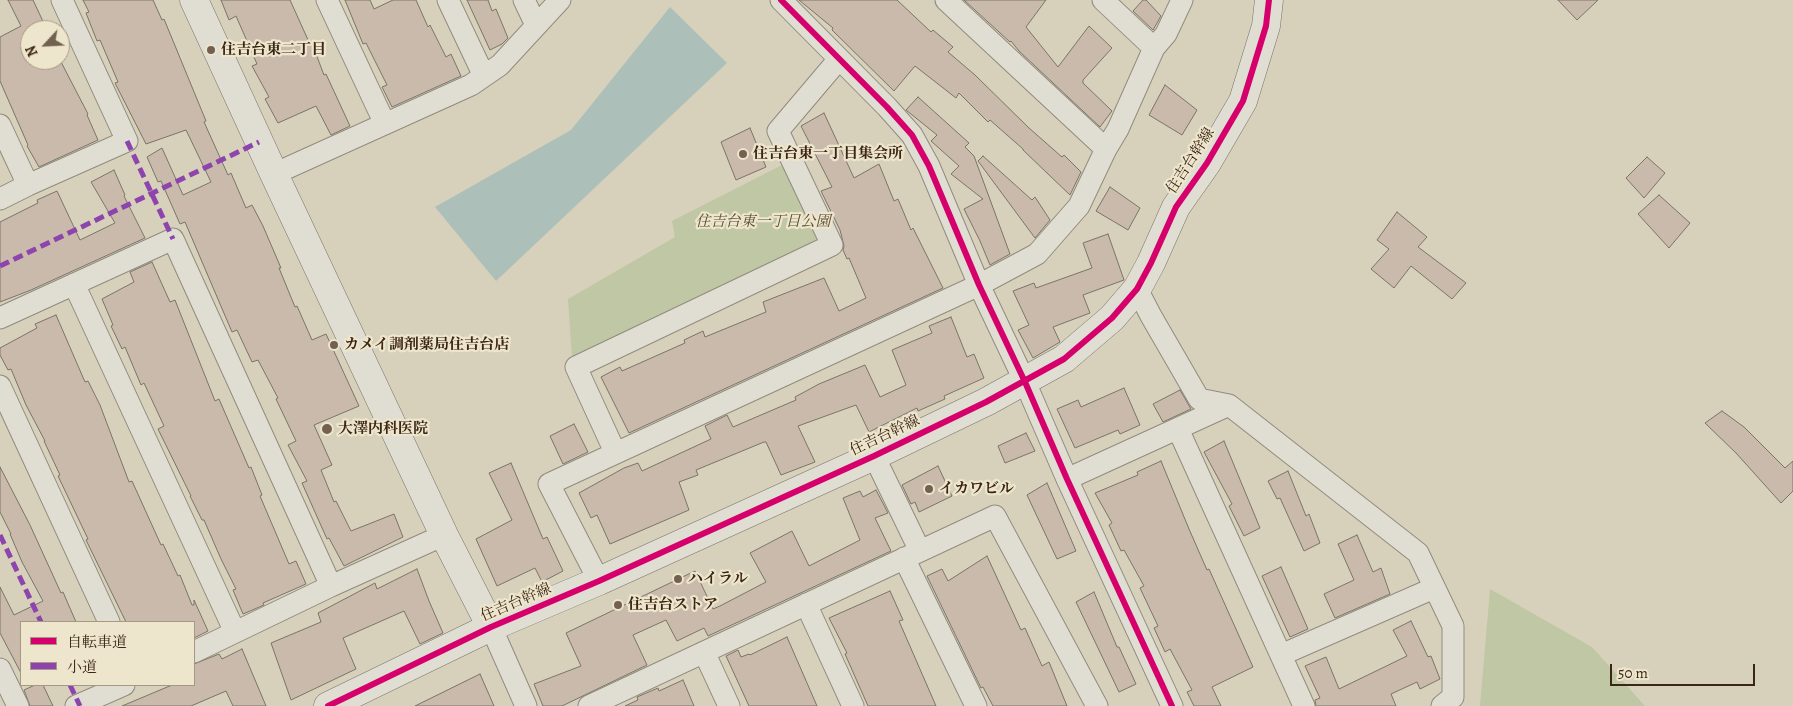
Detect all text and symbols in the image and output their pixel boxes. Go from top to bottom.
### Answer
north arrow [20,20,70,70]
place label: 住吉台東二丁目 [221,41,326,59]
text: N [21,42,43,60]
marker: 住吉台東二丁目 [205,44,217,56]
street label: 住吉台幹線 [1163,125,1219,197]
place label: 住吉台東一丁目集会所 [753,145,903,163]
marker: 住吉台東一丁目集会所 [737,148,749,160]
park label: 住吉台東一丁目公園 [696,213,830,231]
place label: カメイ調剤薬局住吉台店 [344,336,509,354]
marker: カメイ調剤薬局住吉台店 [328,339,340,351]
street label: 住吉台幹線 [847,412,923,460]
place label: 大澤内科医院 [338,420,428,438]
marker: 大澤内科医院 [320,422,334,436]
place label: イカワビル [939,480,1014,498]
marker: イカワビル [923,483,935,495]
place label: ハイラル [688,570,748,588]
marker: ハイラル [672,573,684,585]
street label: 住吉台幹線 [478,580,554,626]
place label: 住吉台ストア [628,596,718,614]
marker: 住吉台ストア [612,599,624,611]
legend [20,621,195,686]
text: 自転車道 [67,632,127,652]
scale bar [1613,654,1758,686]
text: 小道 [67,657,97,677]
text: 50 m [1618,663,1648,683]

